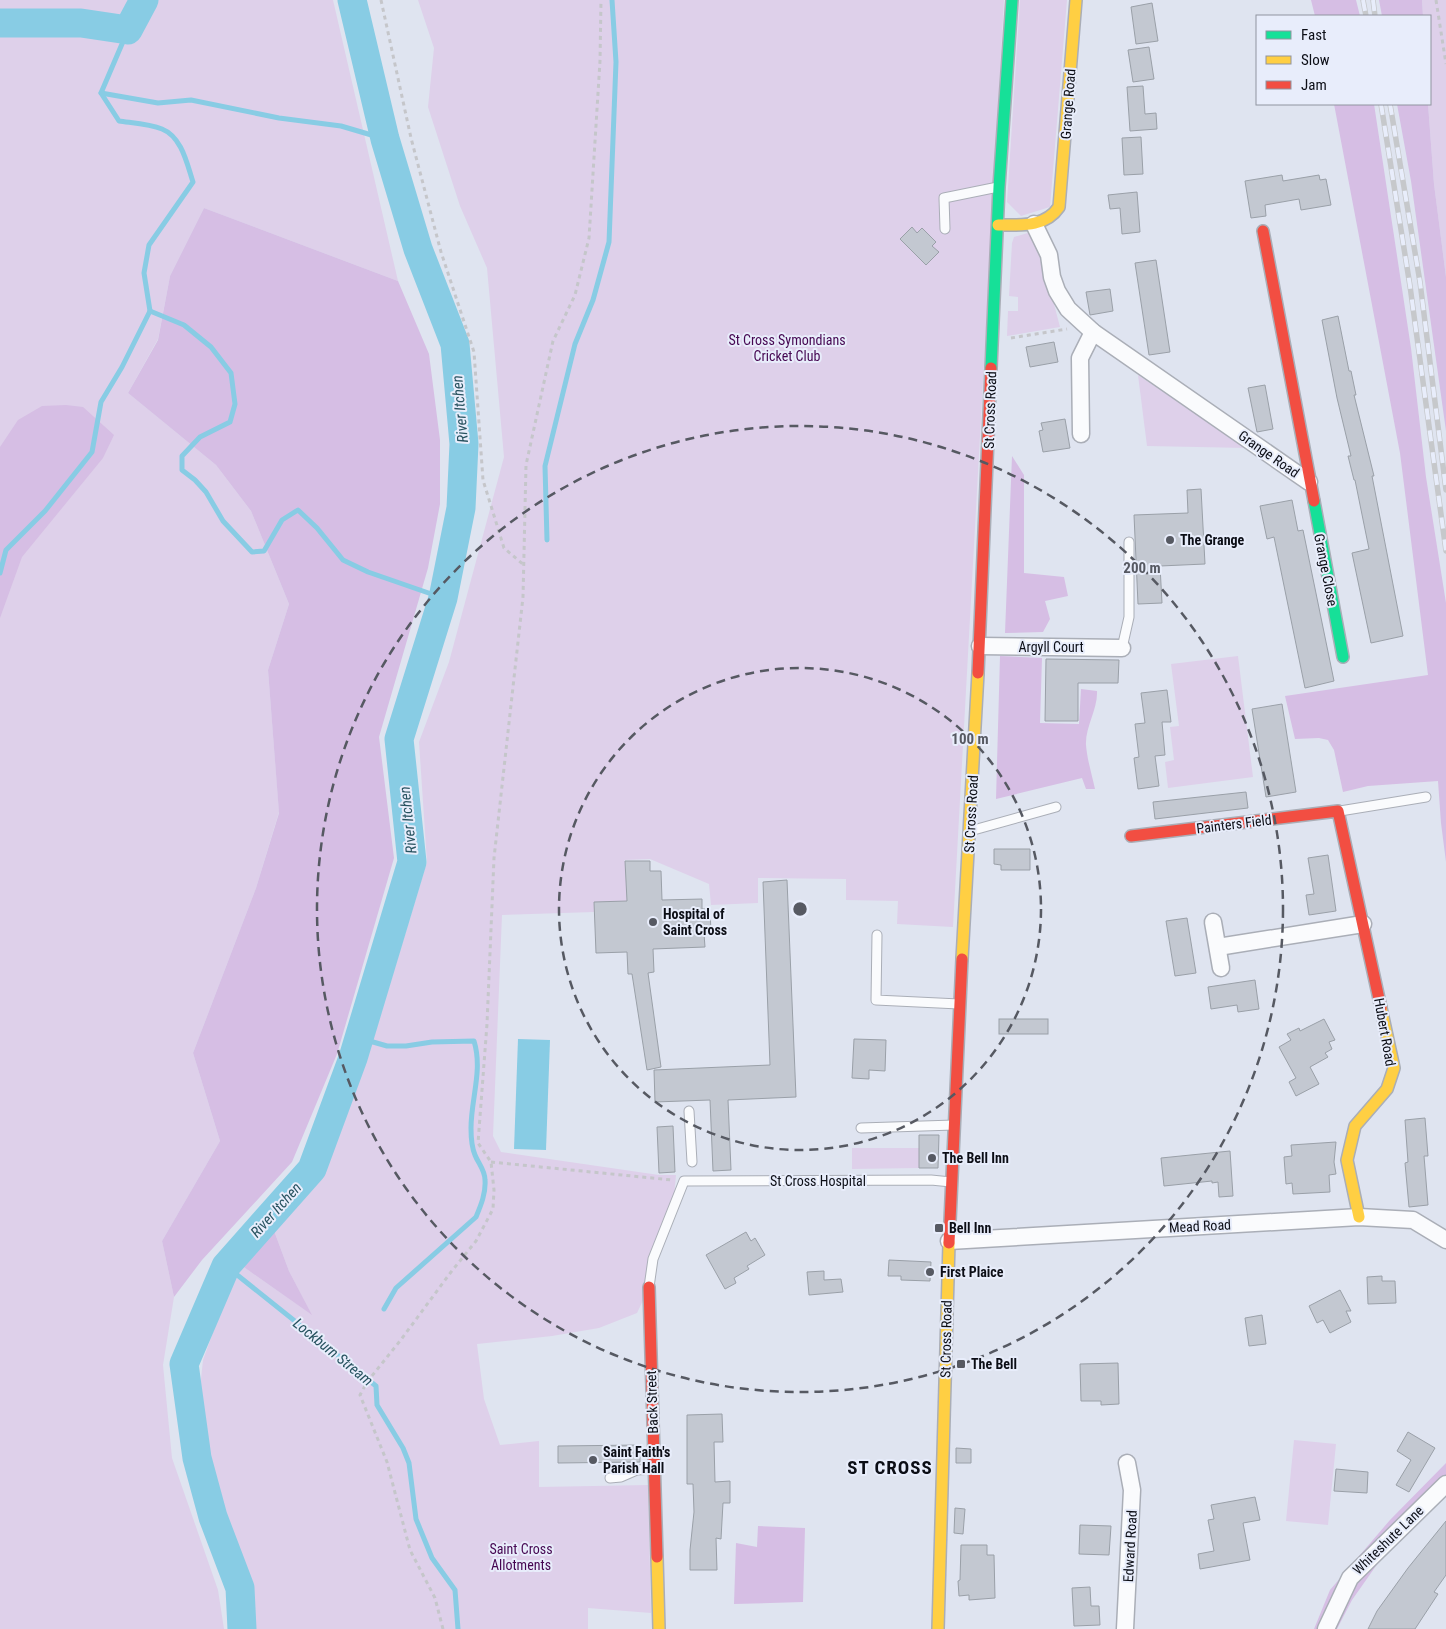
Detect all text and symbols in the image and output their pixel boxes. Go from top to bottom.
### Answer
legend [1256,15,1431,105]
text: Fast [1301,26,1326,44]
text: Slow [1301,51,1330,69]
street label: Grange Road [1058,68,1078,140]
text: Jam [1301,76,1327,94]
park label: St Cross Symondians Cricket Club [728,332,846,364]
street label: St Cross Road [981,371,999,449]
water label: River Itchen [448,375,472,443]
street label: Grange Road [1236,427,1302,481]
place label: The Grange [1180,532,1245,548]
street label: Grange Close [1311,532,1341,608]
marker: The Grange [1164,534,1176,546]
text: 200 m [1123,559,1161,577]
street label: Argyll Court [1018,639,1084,655]
text: 100 m [951,730,989,748]
street label: St Cross Road [961,775,981,853]
water label: River Itchen [396,786,420,854]
street label: Painters Field [1195,811,1273,837]
centre of rings [791,900,809,918]
place label: Hospital of Saint Cross [663,906,727,938]
marker: Hospital of Saint Cross [647,916,659,928]
street label: Hubert Road [1371,997,1399,1067]
place label: The Bell Inn [942,1150,1009,1166]
marker: The Bell Inn [926,1152,938,1164]
street label: St Cross Hospital [770,1173,866,1189]
water label: River Itchen [247,1179,305,1241]
street label: Mead Road [1169,1216,1231,1236]
place label: Bell Inn [949,1220,992,1236]
marker: Bell Inn [933,1222,945,1234]
place label: First Plaice [940,1264,1004,1280]
marker: First Plaice [924,1266,936,1278]
street label: St Cross Road [937,1300,955,1378]
water label: Lockburn Stream [289,1314,377,1390]
place label: The Bell [971,1356,1017,1372]
marker: The Bell [955,1358,967,1370]
street label: Back Street [643,1370,661,1434]
place label: Saint Faith's Parish Hall [603,1444,670,1476]
marker: Saint Faith's Parish Hall [587,1454,599,1466]
district label: ST CROSS [847,1456,933,1479]
street label: Whiteshute Lane [1349,1502,1427,1578]
street label: Edward Road [1120,1510,1140,1582]
park label: Saint Cross Allotments [489,1541,553,1573]

